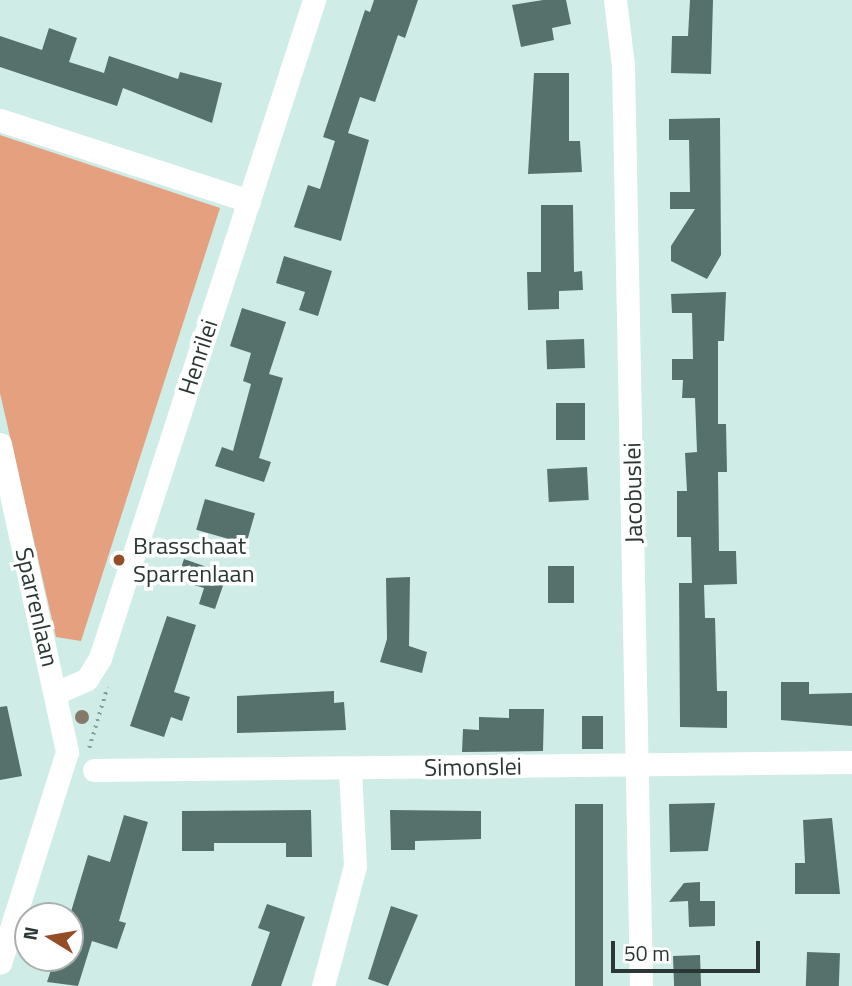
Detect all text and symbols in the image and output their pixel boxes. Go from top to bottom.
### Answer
street label: Henrilei [172,316,224,398]
street label: Jacobuslei [618,442,648,544]
place label: Brasschaat Sparrenlaan [133,532,255,588]
street label: Sparrenlaan [9,545,65,669]
marker: Brasschaat Sparrenlaan [111,552,127,568]
street label: Simonslei [424,752,522,782]
north arrow [14,902,84,972]
text: N [14,924,45,943]
scale bar [614,926,763,970]
text: 50 m [624,937,670,969]

